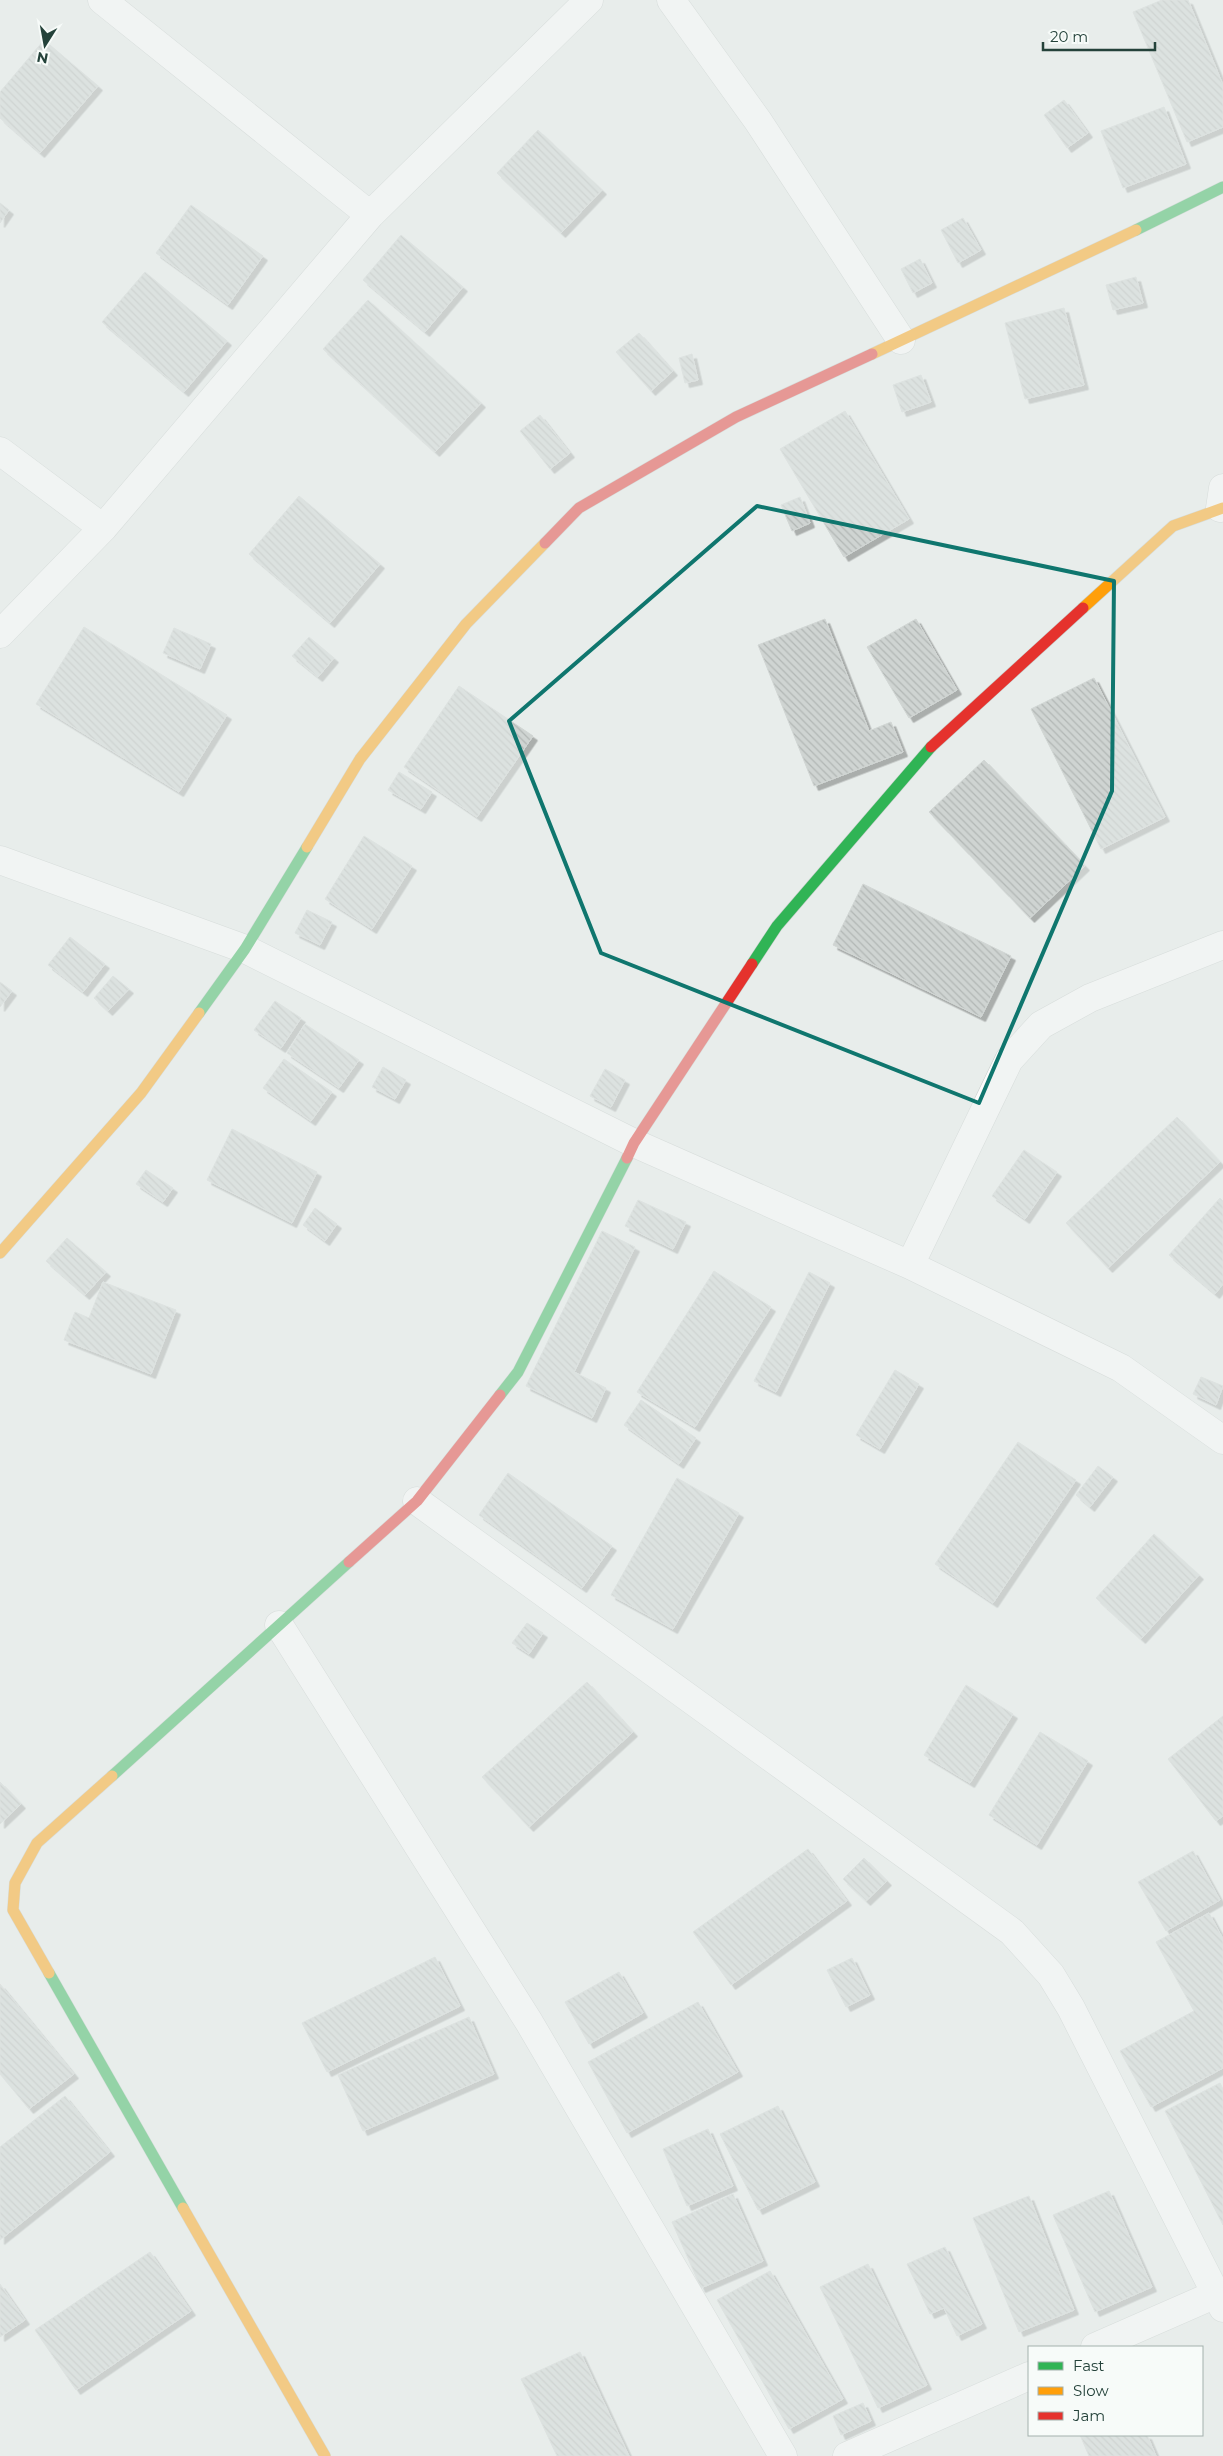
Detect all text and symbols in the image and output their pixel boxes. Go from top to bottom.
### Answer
north arrow [20,20,70,70]
scale bar [1043,20,1156,52]
text: 20 m [1050,27,1088,46]
text: N [35,48,50,68]
legend [1028,2346,1203,2436]
text: Fast [1073,2356,1104,2375]
text: Slow [1073,2381,1109,2400]
text: Jam [1072,2406,1105,2425]

